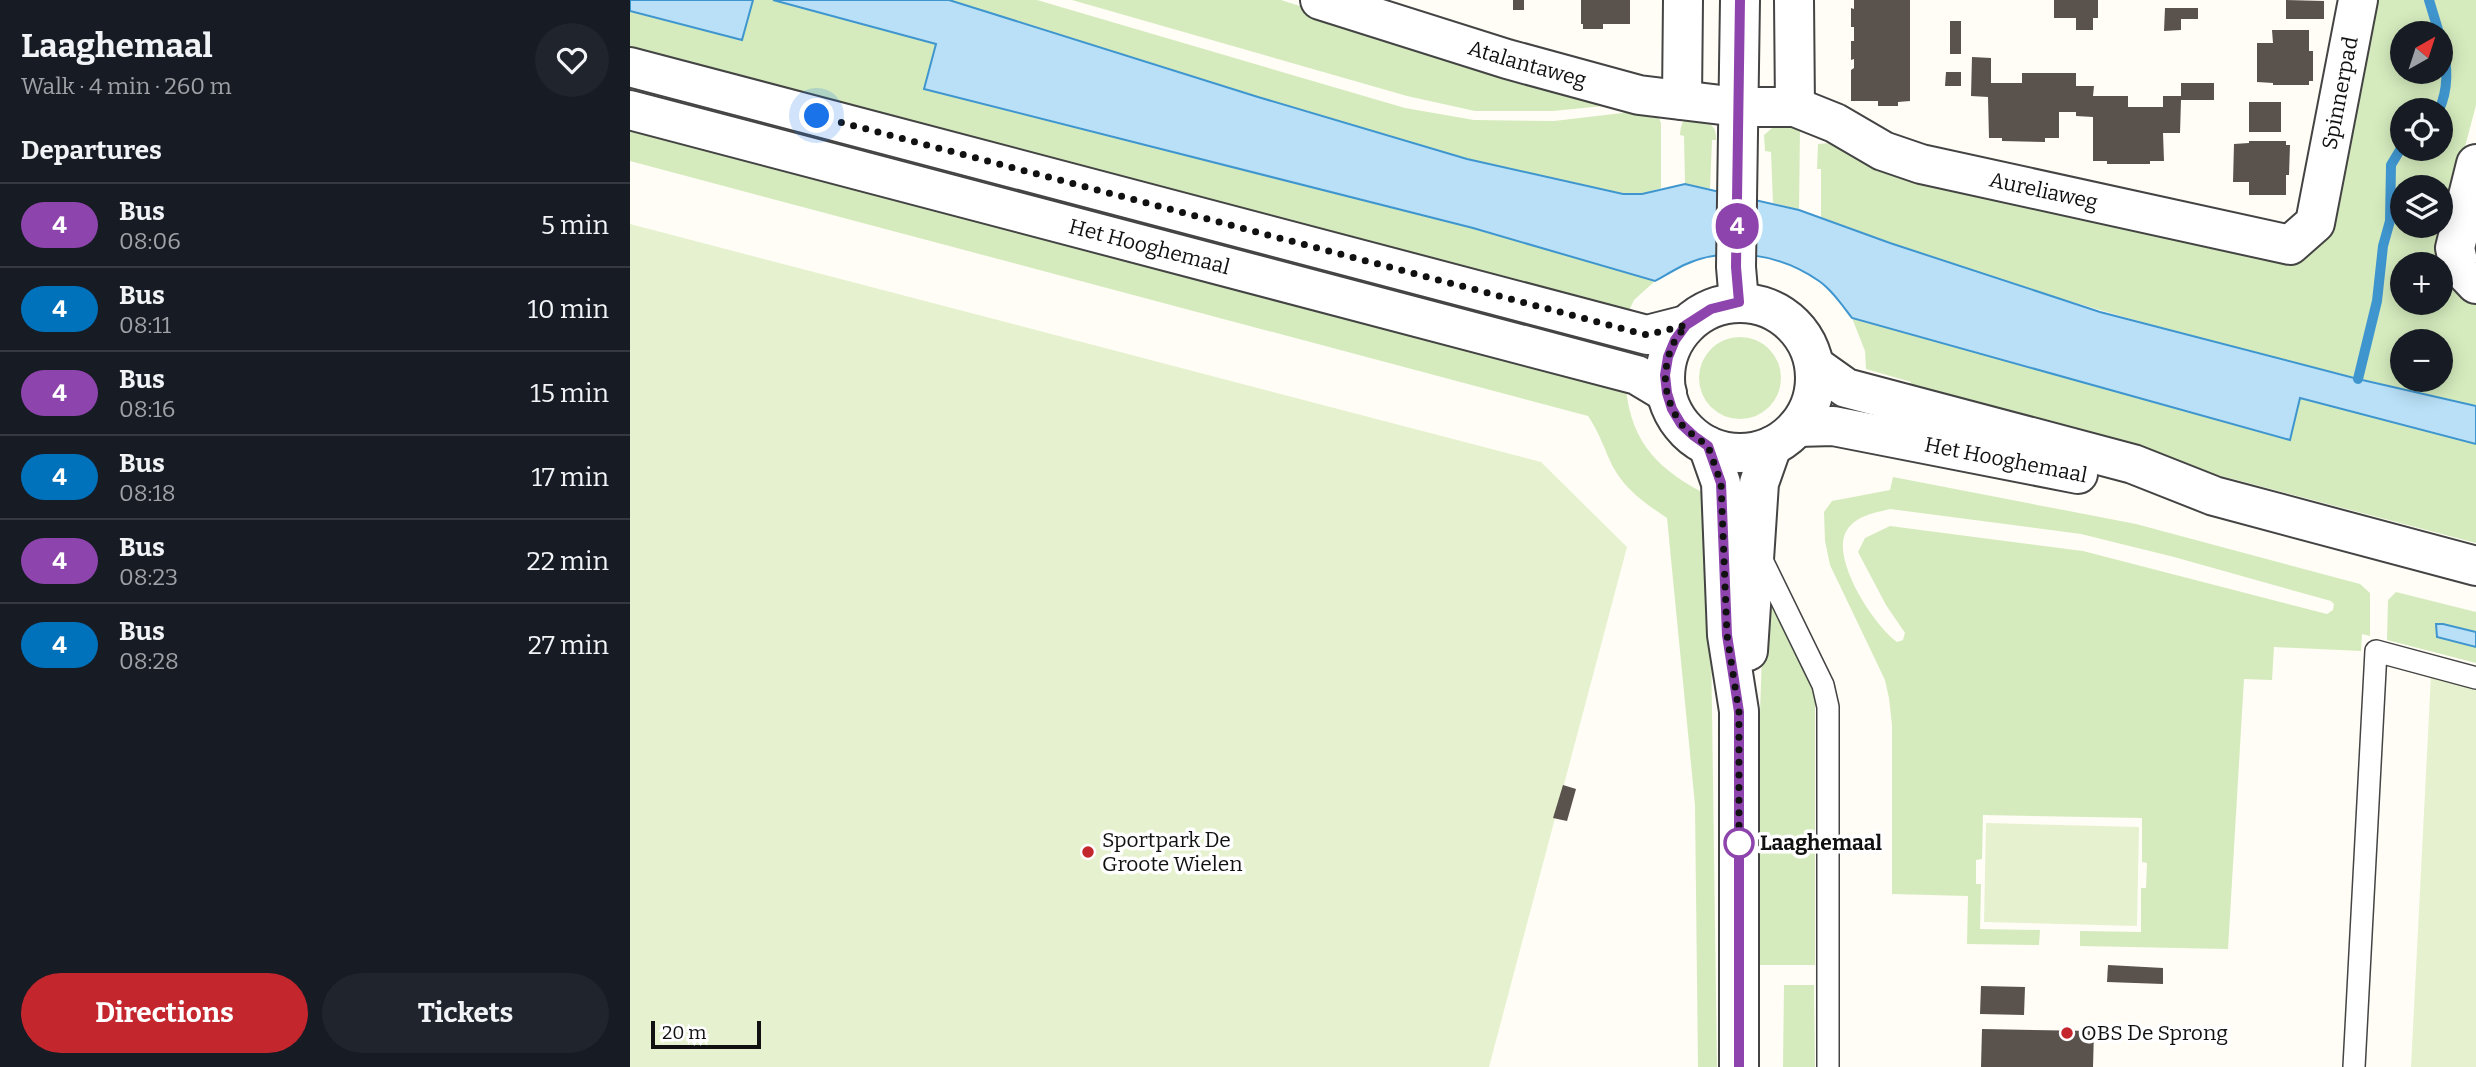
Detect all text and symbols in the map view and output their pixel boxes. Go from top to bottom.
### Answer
north arrow [2390,21,2454,84]
map controls [2390,21,2453,392]
button: heart [535,23,609,97]
text: Laaghemaal [21,26,213,66]
street label: Spinnerpad [2316,34,2364,152]
street label: Atalantaweg [1465,35,1590,93]
text: Walk · 4 min · 260 m [21,72,232,100]
your location [799,98,834,133]
button: locate [2390,98,2453,161]
text: Departures [21,135,162,166]
street label: Aureliaweg [1987,166,2101,215]
button: layers [2390,175,2453,238]
text: Bus [119,196,165,227]
line badge: 4 [1714,203,1760,249]
text: 5 min [541,210,609,241]
text: 4 [52,211,67,239]
text: 4 [1730,212,1744,240]
street label: Het Hooghemaal [1066,213,1233,280]
text: 08:06 [119,227,181,255]
button: + [2390,252,2453,315]
text: Bus [119,280,165,311]
text: 10 min [528,294,609,325]
text: 4 [52,295,67,323]
text: 08:11 [119,311,171,339]
button: − [2390,329,2453,392]
text: Bus [119,364,165,395]
text: 15 min [530,378,609,409]
text: 4 [52,379,67,407]
text: 08:16 [119,395,175,423]
street label: Het Hooghemaal [1922,431,2090,489]
text: Bus [119,448,165,479]
text: 17 min [531,462,609,493]
text: 4 [52,463,67,491]
text: 08:18 [119,479,176,507]
text: Bus [119,532,165,563]
text: 22 min [527,546,609,577]
text: 4 [52,547,67,575]
text: 08:23 [119,563,178,591]
text: Bus [119,616,165,647]
text: 27 min [528,630,609,661]
text: 4 [52,631,67,659]
text: 08:28 [119,647,179,675]
place label: Sportpark De Groote Wielen [1102,827,1243,877]
marker: Laaghemaal [1724,828,1754,858]
place label: Laaghemaal [1760,830,1882,856]
marker: Sportpark De Groote Wielen [1080,844,1096,860]
button: Directions [21,973,308,1053]
button: Tickets [322,973,609,1053]
scale bar [651,1018,761,1050]
place label: OBS De Sprong [2081,1020,2228,1046]
text: 20 m [662,1021,706,1044]
marker: OBS De Sprong [2059,1025,2075,1041]

